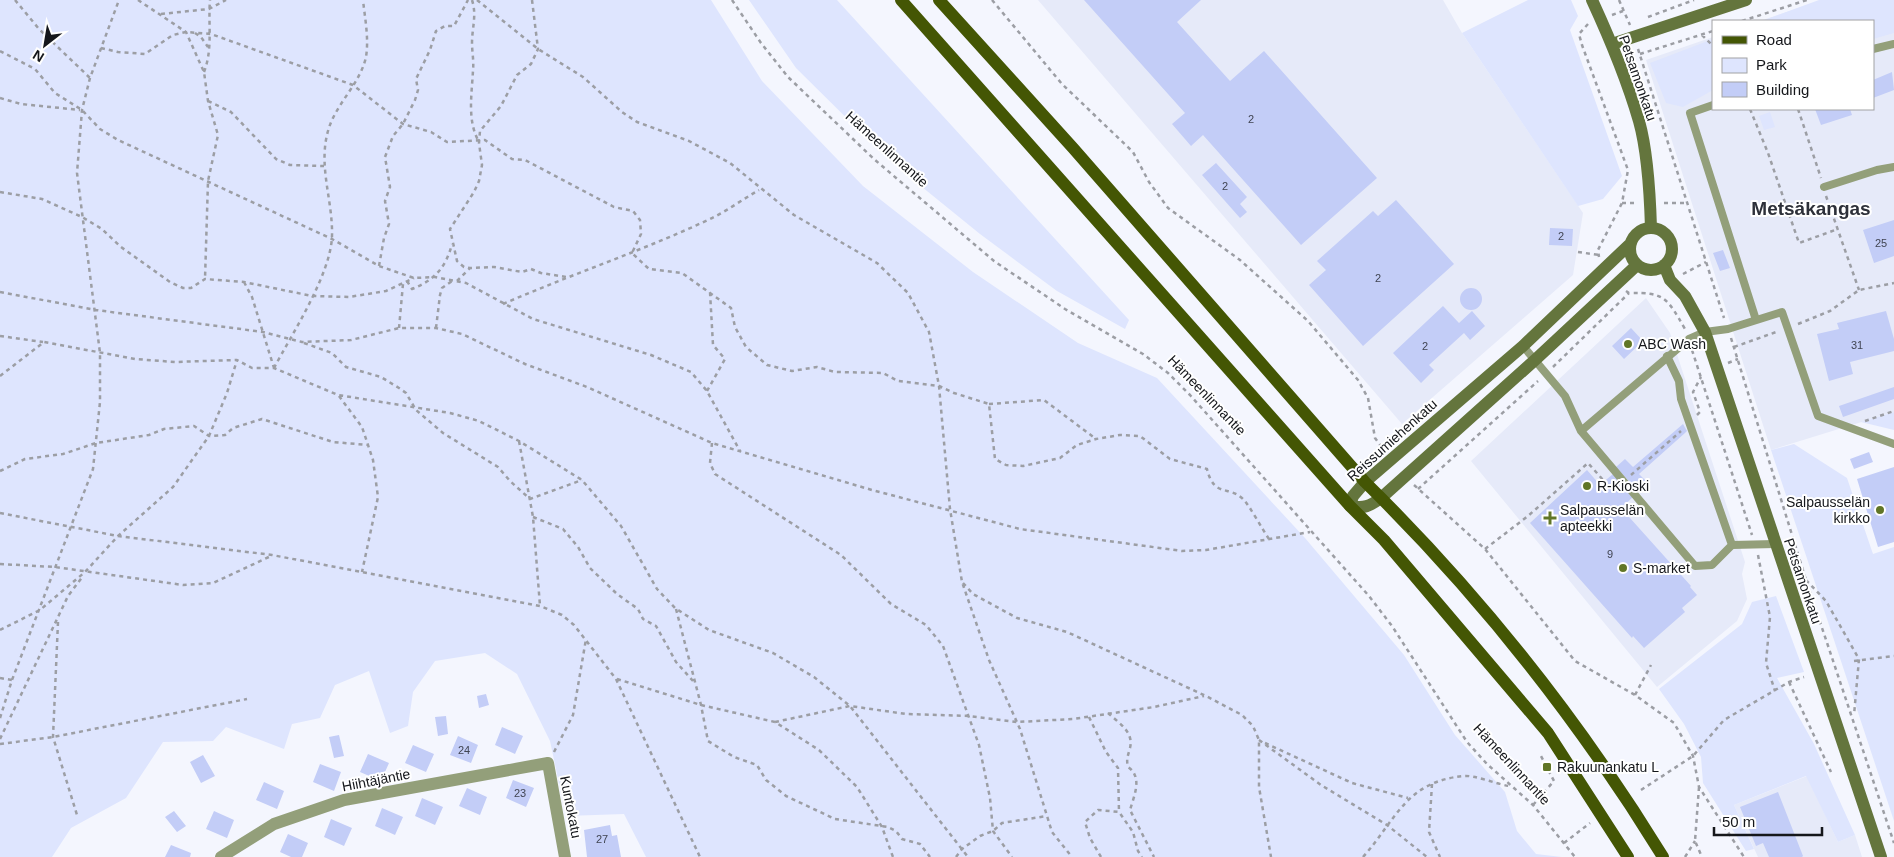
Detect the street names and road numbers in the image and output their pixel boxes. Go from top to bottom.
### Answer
street label: Petsamonkatu [1616,33,1660,123]
street label: Hämeenlinnantie [843,108,932,190]
street label: Hämeenlinnantie [1165,352,1249,438]
street label: Reissumiehenkatu [1344,396,1440,484]
street label: Petsamonkatu [1781,536,1825,626]
street label: Hämeenlinnantie [1470,720,1554,808]
street label: Hiihtäjäntie [340,765,412,794]
street label: Kuntokatu [557,775,585,839]

